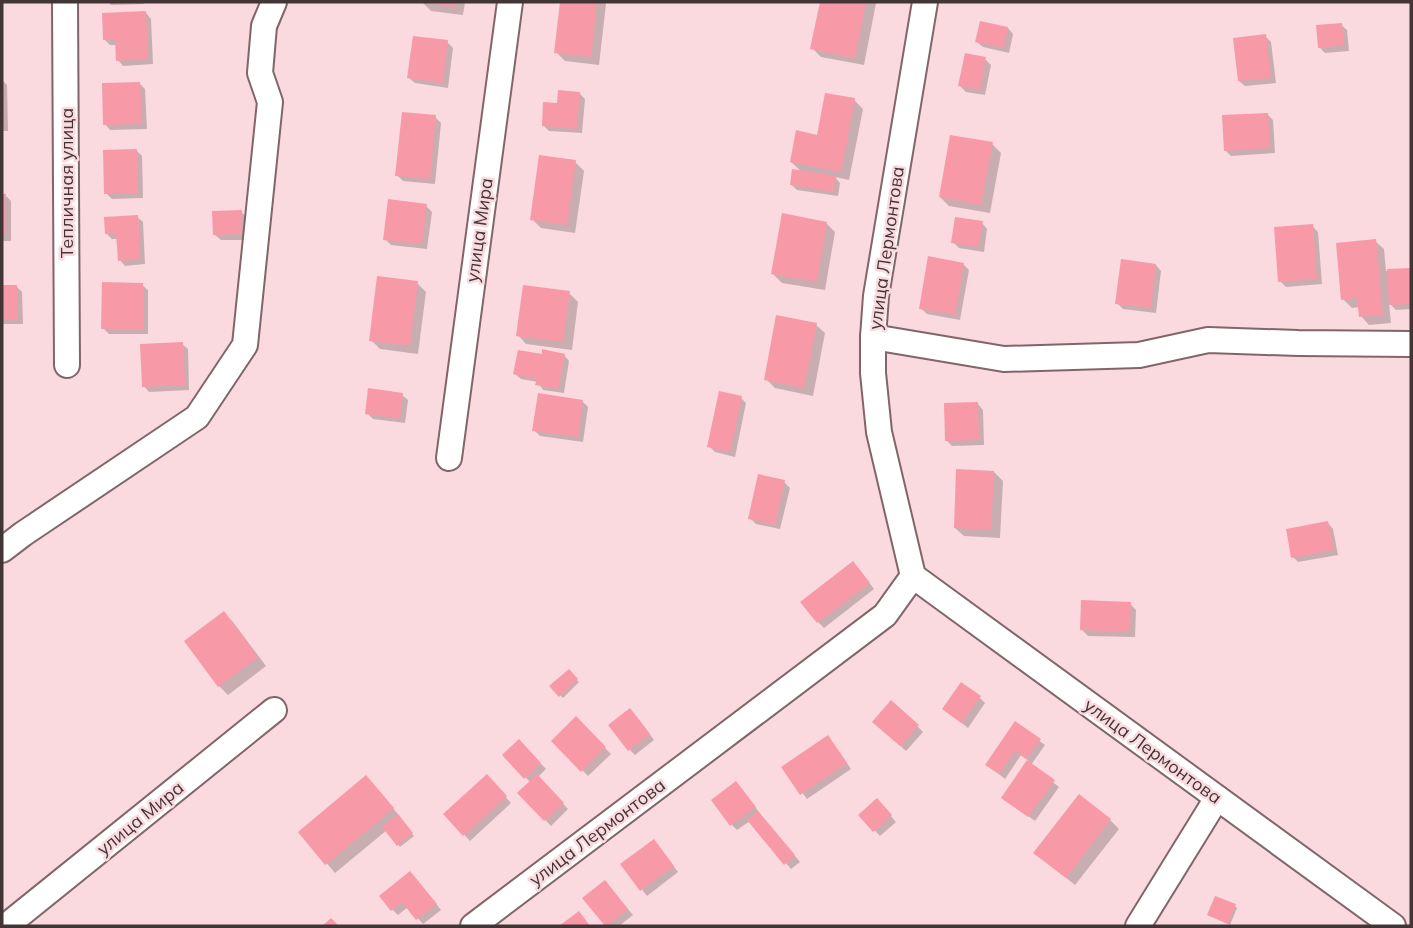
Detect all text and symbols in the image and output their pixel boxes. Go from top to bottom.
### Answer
street label: Тепличная улица [55,108,78,258]
street label: улица Лермонтова [863,165,909,331]
street label: улица Мира [460,176,498,284]
street label: улица Лермонтова [1080,693,1226,809]
street label: улица Лермонтова [524,773,670,891]
street label: улица Мира [92,776,188,860]

